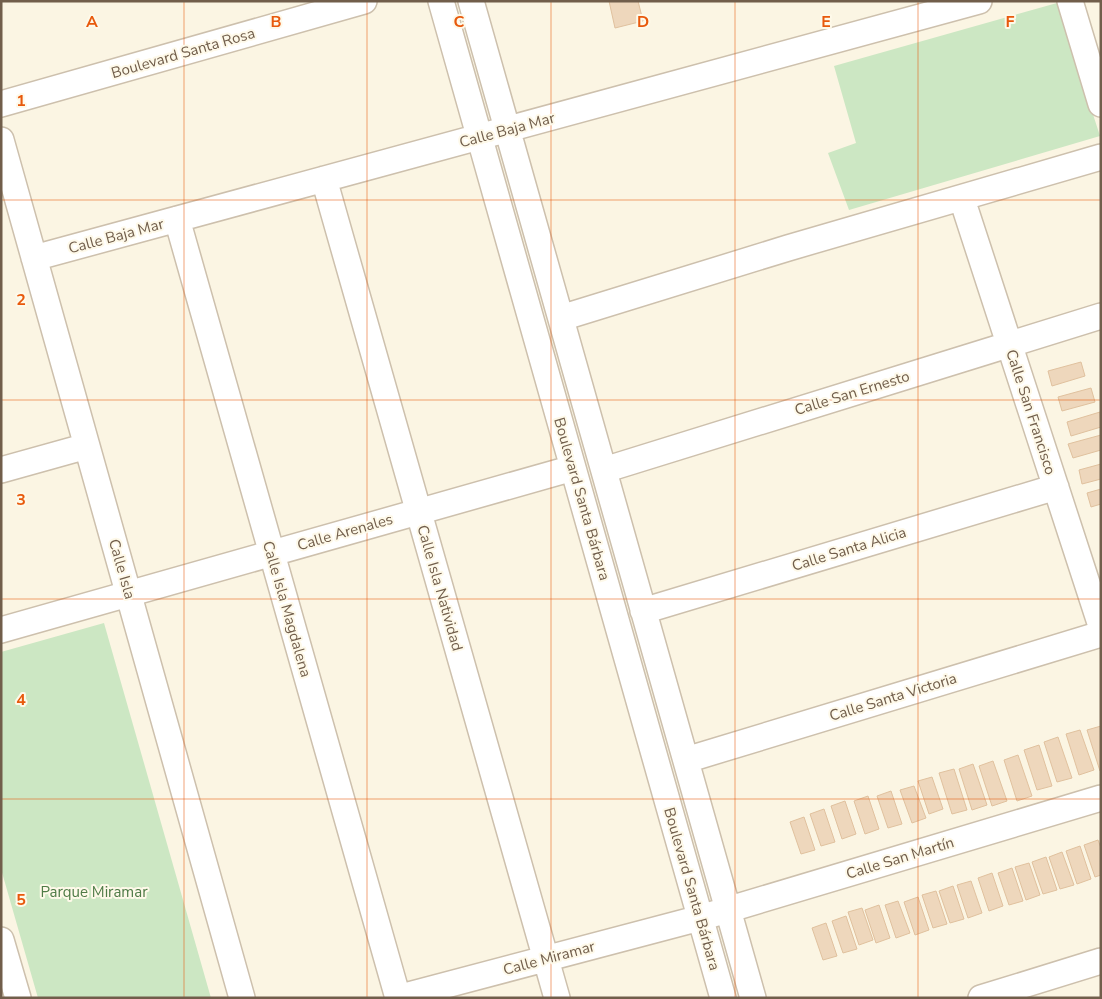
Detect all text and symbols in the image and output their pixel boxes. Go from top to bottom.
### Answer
text: A [86,11,98,33]
text: B [270,11,282,33]
text: C [454,11,465,33]
text: D [637,11,649,33]
text: E [821,11,831,33]
text: F [1006,11,1015,33]
street label: Boulevard Santa Rosa [109,23,257,83]
text: 1 [16,90,26,112]
street label: Calle Baja Mar [457,107,558,152]
street label: Calle Baja Mar [66,213,167,258]
text: 2 [16,289,26,311]
street label: Calle San Francisco [1001,347,1061,477]
street label: Calle San Ernesto [792,366,912,420]
street label: Boulevard Santa Bárbara [549,415,615,583]
text: 3 [16,489,26,511]
street label: Calle Arenales [295,509,395,555]
street label: Calle Santa Alicia [789,522,909,576]
street label: Calle Isla Natividad [412,523,468,653]
street label: Calle Isla [104,536,140,602]
street label: Calle Isla Magdalena [258,539,316,679]
street label: Calle Santa Victoria [827,668,959,726]
text: 4 [16,689,26,711]
street label: Boulevard Santa Bárbara [659,805,725,973]
street label: Calle San Martín [844,832,956,884]
park label: Parque Miramar [40,882,148,902]
text: 5 [16,889,26,911]
street label: Calle Miramar [501,936,598,980]

